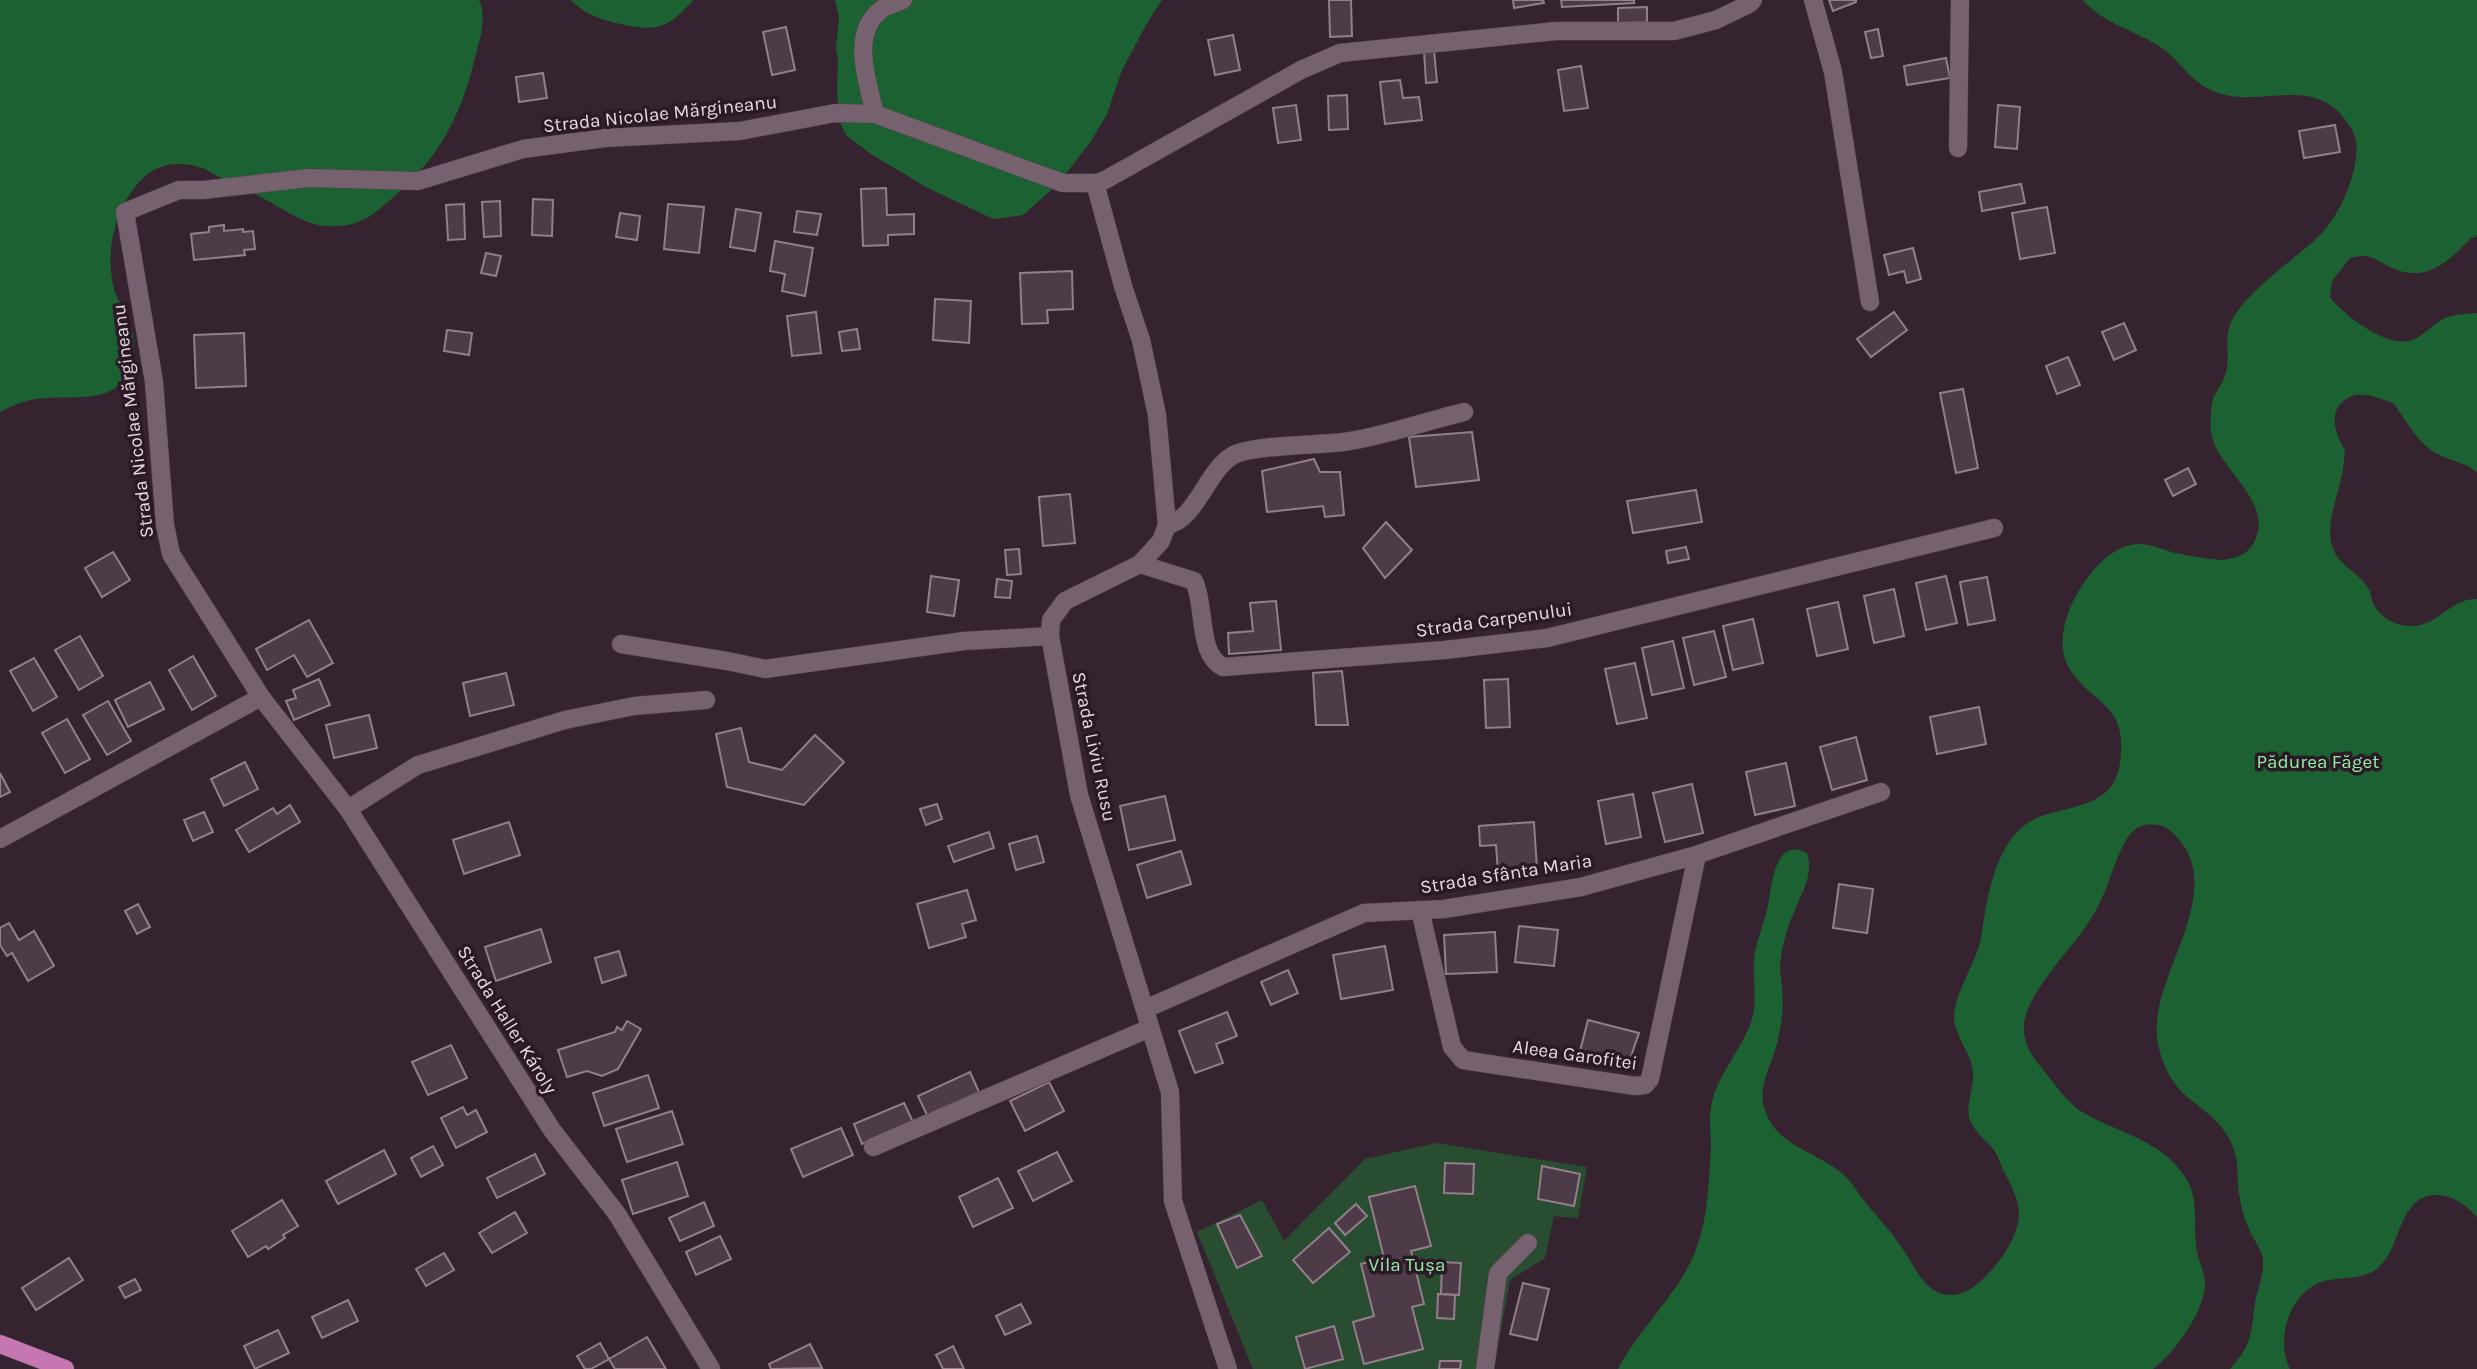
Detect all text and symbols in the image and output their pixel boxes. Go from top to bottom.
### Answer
street label: Strada Nicolae Mărgineanu [542,91,778,137]
street label: Strada Nicolae Mărgineanu [108,303,158,539]
street label: Strada Carpenului [1414,598,1574,642]
street label: Strada Liviu Rusu [1067,670,1121,824]
park label: Pădurea Făget [2257,751,2379,773]
street label: Strada Sfânta Maria [1418,850,1594,898]
street label: Strada Haller Károly [452,942,562,1098]
street label: Aleea Garofitei [1511,1035,1639,1075]
park label: Vila Tușa [1369,1254,1445,1276]

